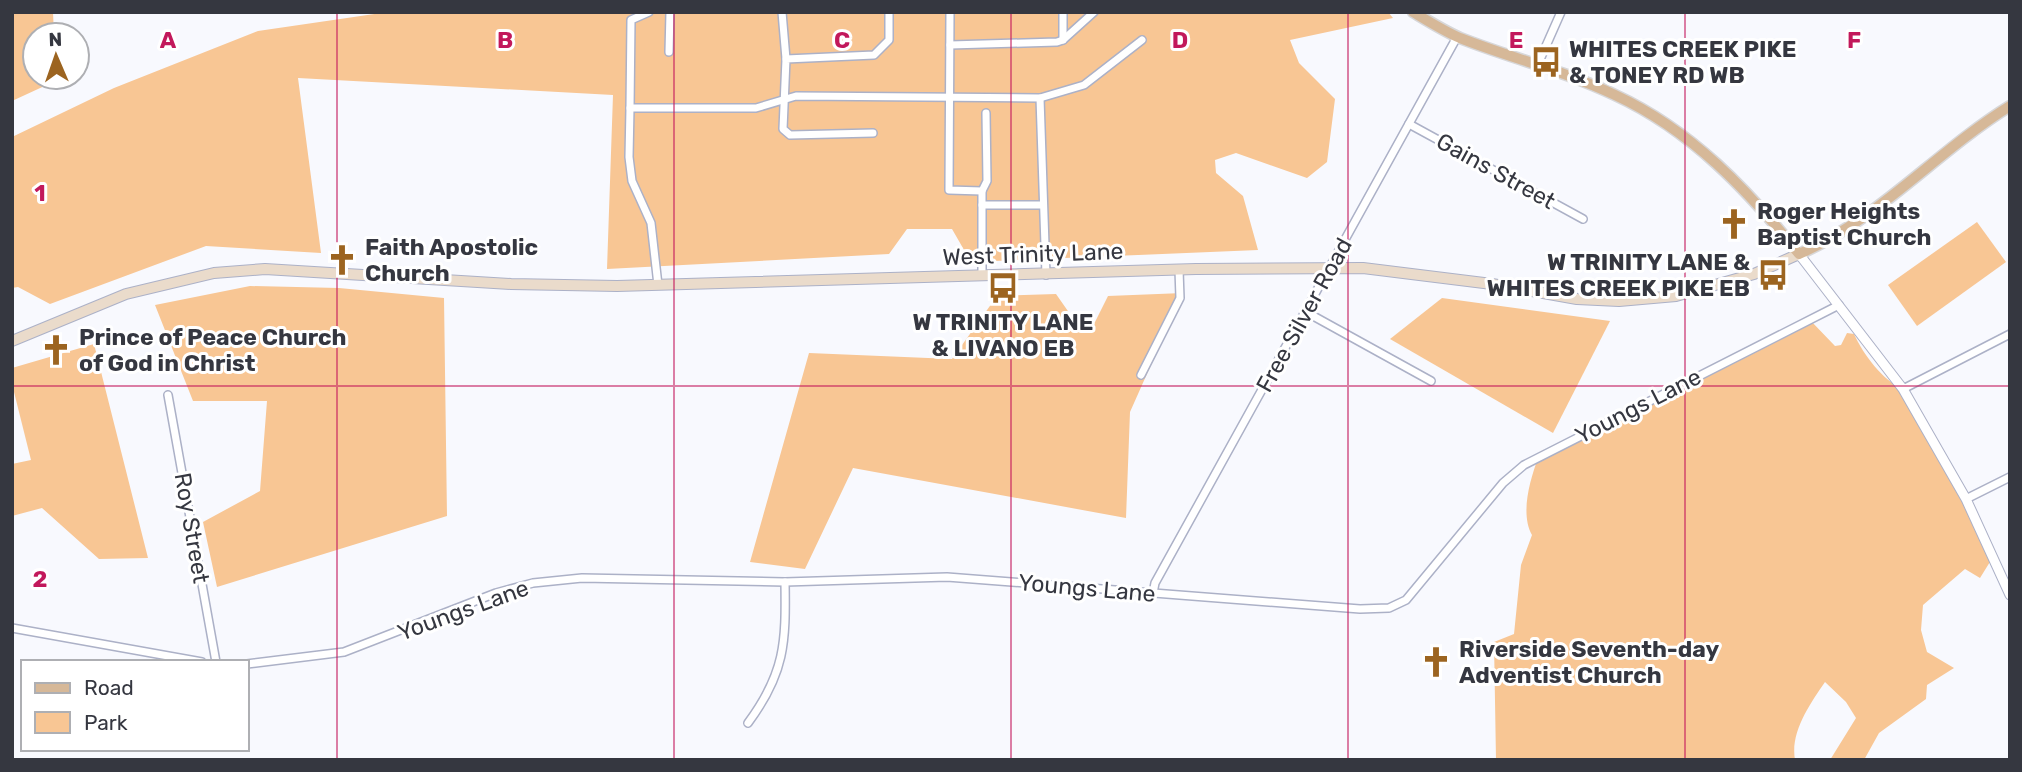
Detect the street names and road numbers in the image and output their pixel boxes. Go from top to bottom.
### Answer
street label: Gains Street [1432,127,1560,215]
street label: Free Silver Road [1250,233,1358,397]
street label: West Trinity Lane [942,237,1124,271]
street label: Youngs Lane [1570,362,1706,450]
street label: Roy Street [168,470,216,586]
street label: Youngs Lane [1017,568,1157,608]
street label: Youngs Lane [394,573,532,647]

